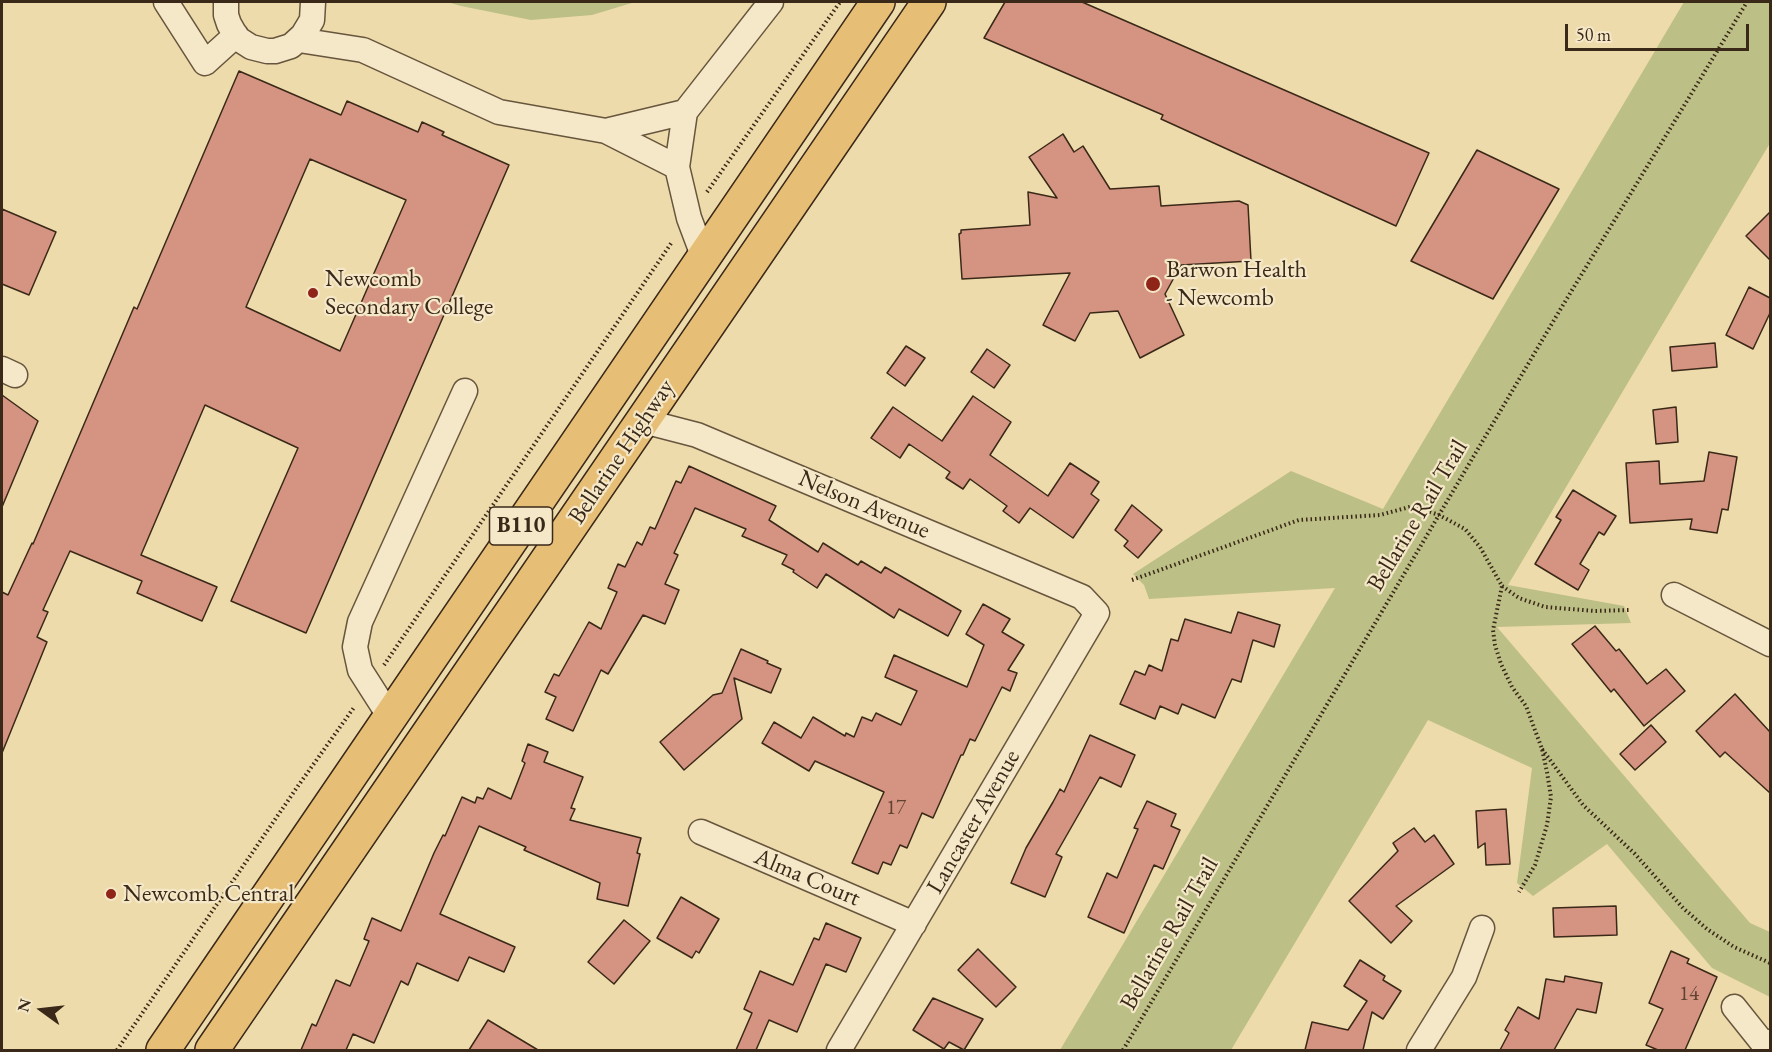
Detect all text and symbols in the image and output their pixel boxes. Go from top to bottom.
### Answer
scale bar [1568,12,1752,50]
text: 50 m [1576,23,1611,46]
place label: Barwon Health - Newcomb [1166,256,1307,312]
place label: Newcomb Secondary College [325,265,493,321]
marker: Barwon Health - Newcomb [1144,275,1162,293]
marker: Newcomb Secondary College [306,286,320,300]
street label: Bellarine Highway [563,374,681,530]
street label: Bellarine Rail Trail [1362,435,1474,597]
street label: Nelson Avenue [794,464,934,546]
road number: B110 [490,507,552,545]
street label: Lancaster Avenue [921,745,1027,899]
house number: 17 [886,795,906,821]
street label: Alma Court [750,843,864,913]
street label: Bellarine Rail Trail [1115,853,1225,1015]
place label: Newcomb Central [123,880,294,908]
marker: Newcomb Central [104,887,118,901]
north arrow [12,980,72,1040]
house number: 14 [1679,981,1699,1007]
text: N [12,996,36,1014]

